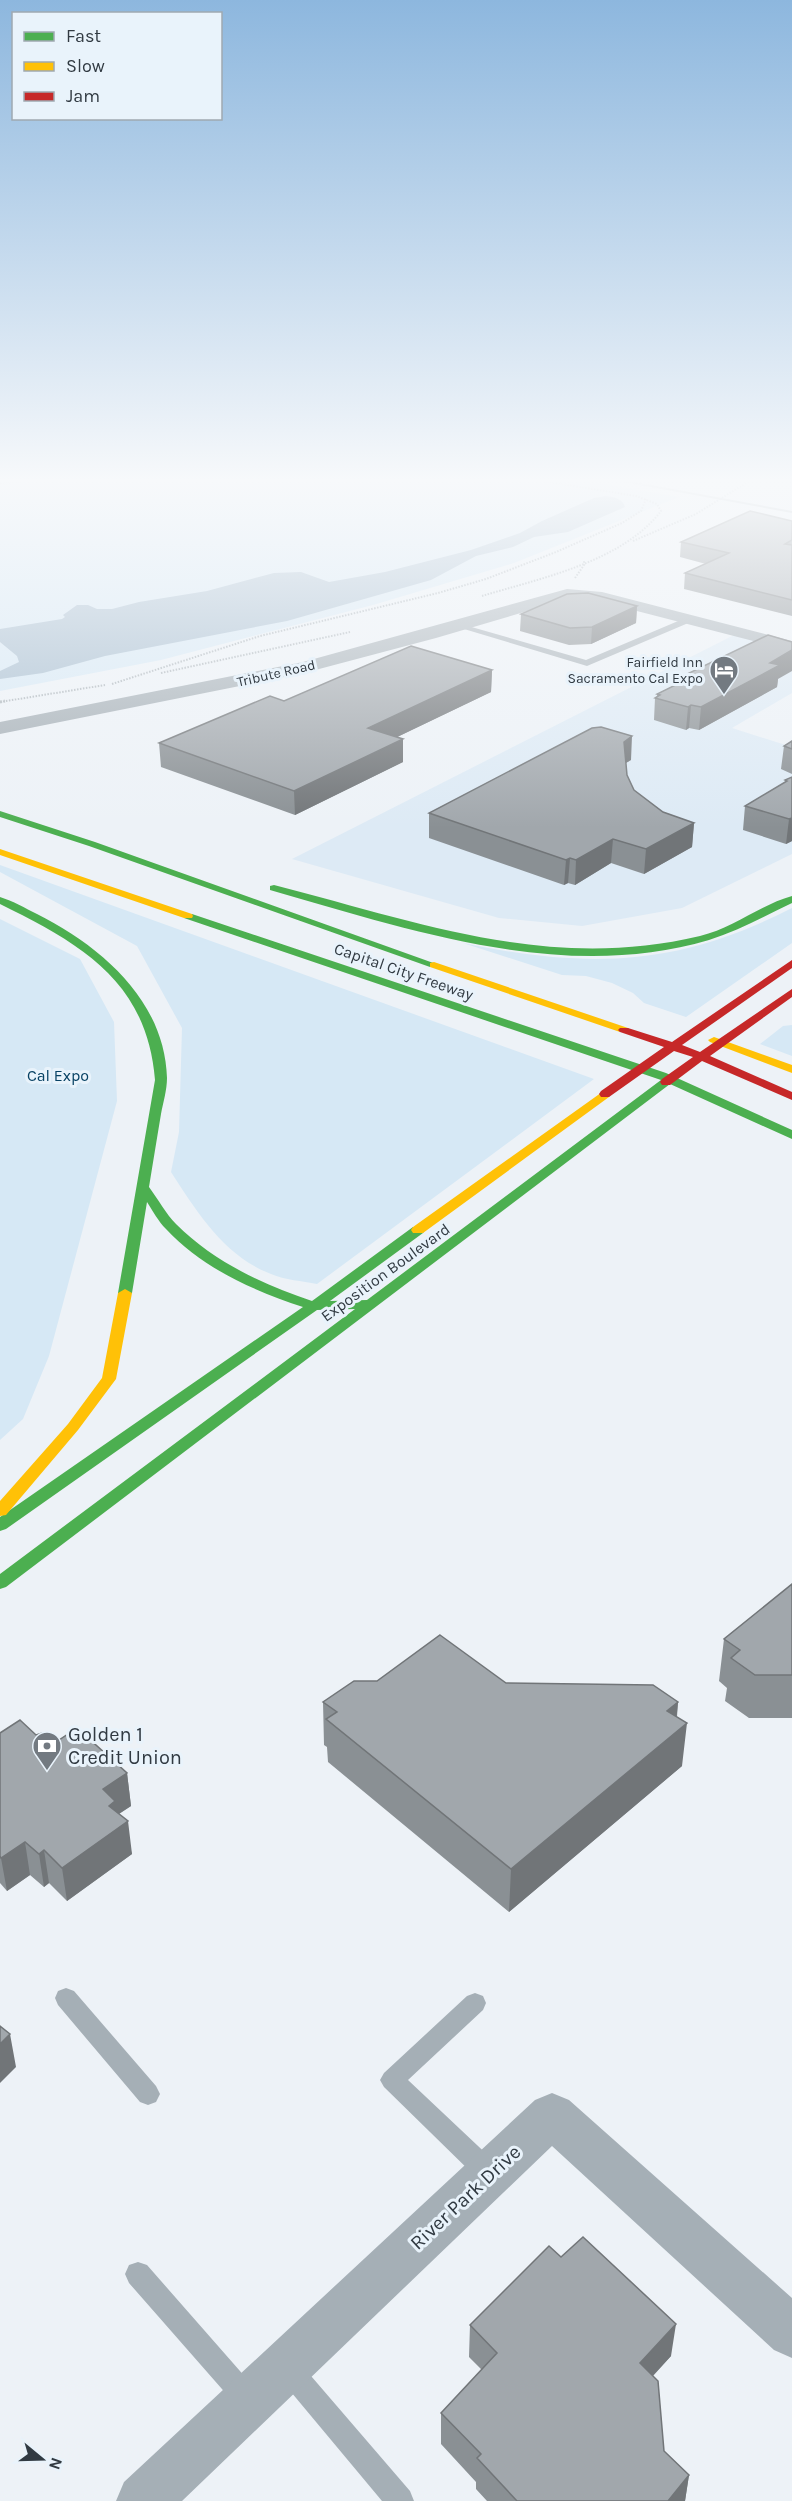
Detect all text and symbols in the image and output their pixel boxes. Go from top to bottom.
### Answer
legend [12,12,222,120]
text: Fast [66,25,101,47]
text: Slow [66,55,105,77]
text: Jam [66,85,100,107]
place label: Fairfield Inn Sacramento Cal Expo [567,654,703,687]
hotel icon: Fairfield Inn Sacramento Cal Expo [708,654,740,696]
street label: Tribute Road [235,656,317,691]
street label: Capital City Freeway [332,939,477,1004]
park label: Cal Expo [27,1066,89,1085]
street label: Exposition Boulevard [317,1219,453,1326]
place label: Golden 1 Credit Union [68,1723,182,1769]
bank icon: Golden 1 Credit Union [31,1730,63,1772]
street label: River Park Drive [405,2140,525,2254]
north arrow [12,2429,72,2489]
text: N [45,2455,67,2472]

